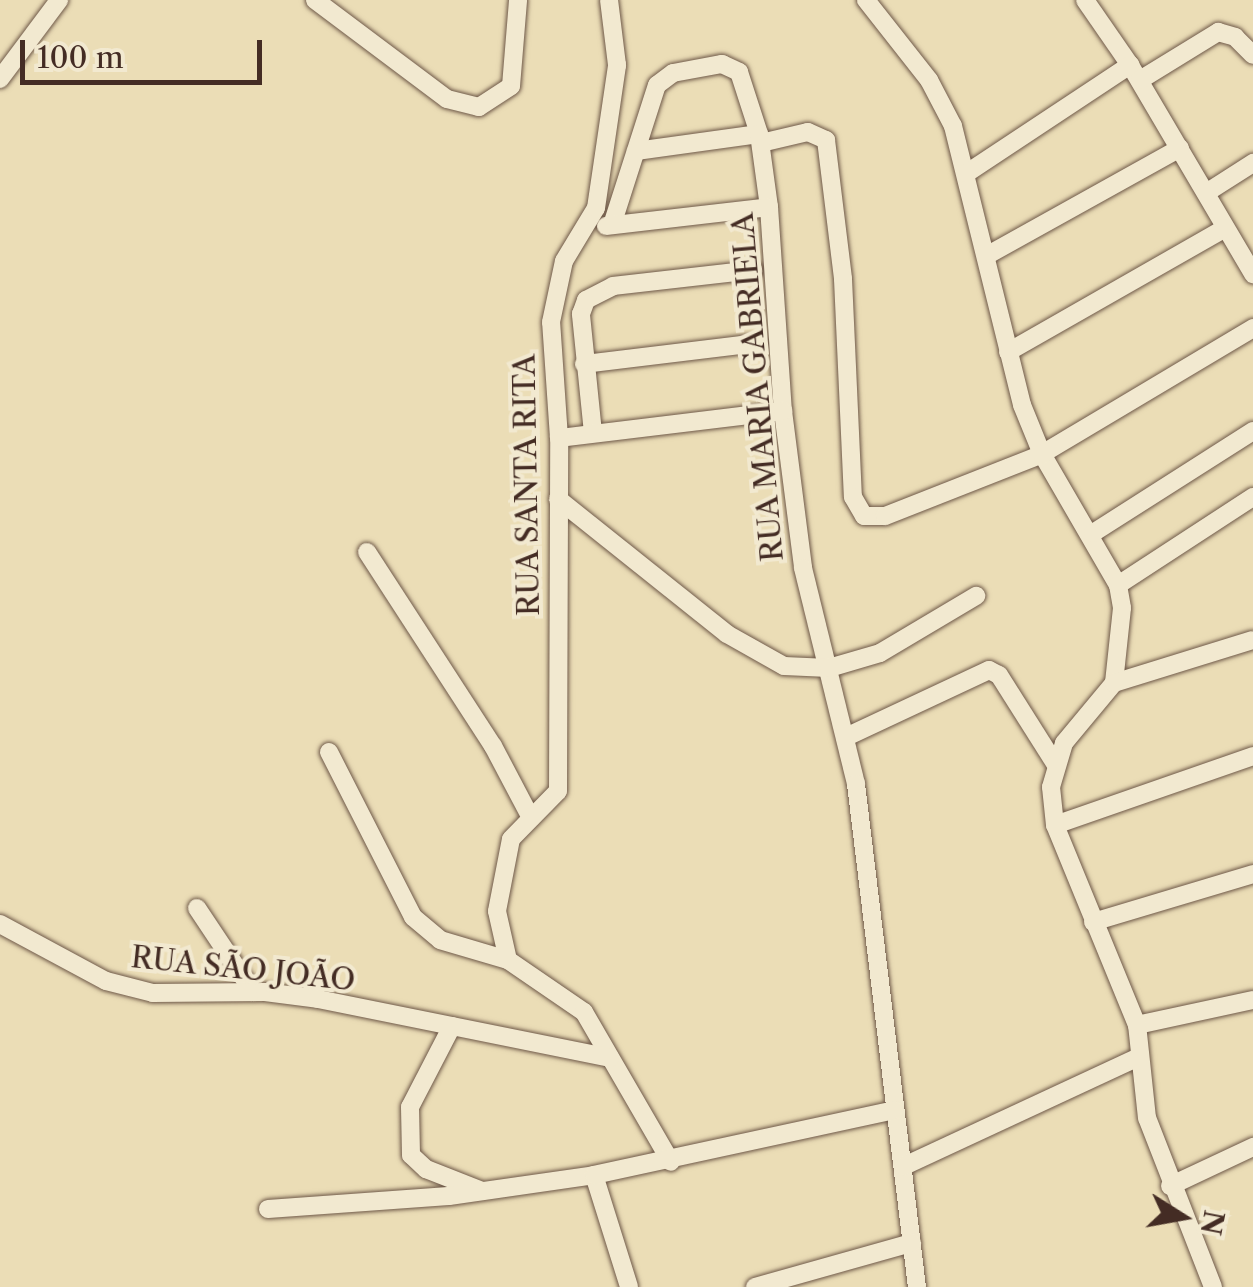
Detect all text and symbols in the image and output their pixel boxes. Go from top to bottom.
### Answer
scale bar [25,20,268,82]
text: 100 m [37,39,124,76]
street label: RUA MARIA GABRIELA [725,210,791,564]
street label: RUA SANTA RITA [507,352,547,618]
street label: RUA SÃO JOÃO [129,939,357,999]
north arrow [1133,1167,1233,1267]
text: N [1193,1208,1231,1238]

